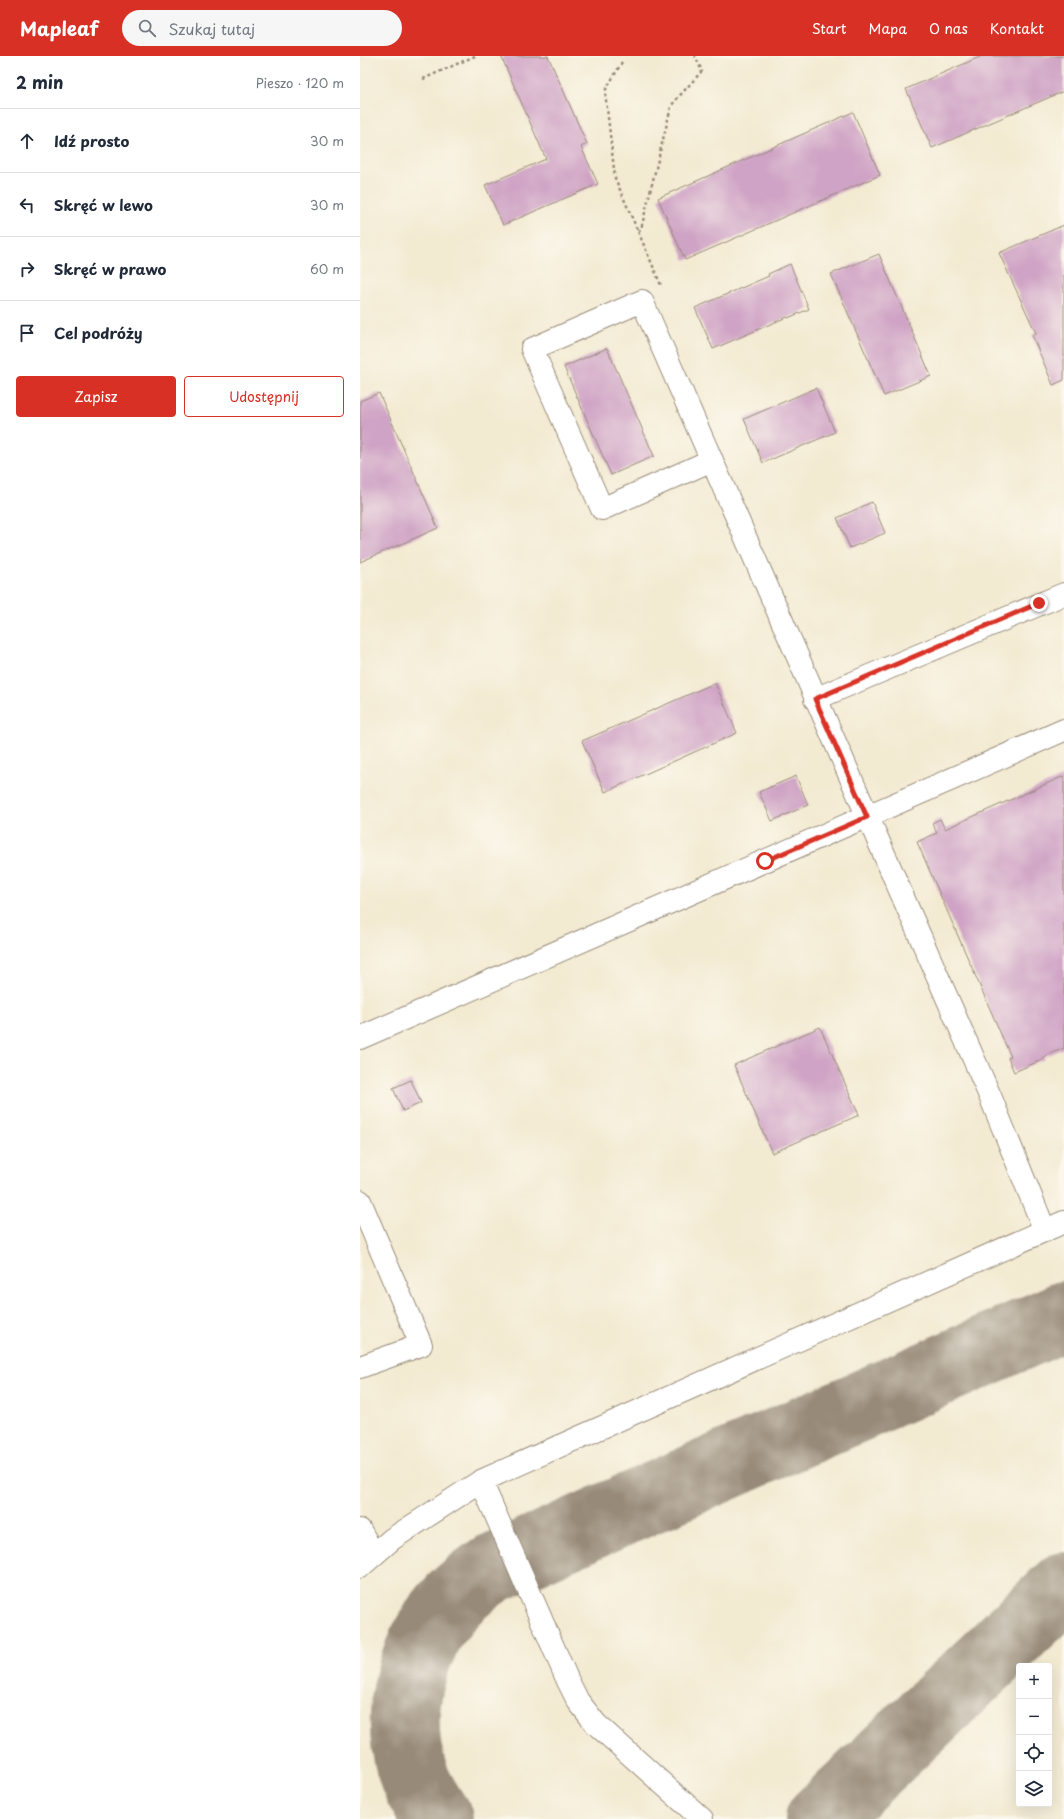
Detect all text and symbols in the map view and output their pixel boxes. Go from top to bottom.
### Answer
search box [122,10,402,46]
text: Mapleaf [20,14,98,42]
icon: search [136,17,158,39]
text: Szukaj tutaj [168,17,255,40]
text: Start [812,18,847,39]
text: Mapa [869,18,907,39]
text: O nas [929,18,968,39]
text: Kontakt [990,18,1044,39]
text: 2 min [16,69,63,95]
text: Pieszo · 120 m [256,73,344,92]
text: Idź prosto [54,129,129,152]
icon: ahead [16,130,38,152]
text: 30 m [310,131,344,150]
text: Skręć w lewo [54,193,153,216]
icon: left [16,194,38,216]
text: 30 m [310,195,344,214]
text: Skręć w prawo [54,257,167,280]
icon: right [16,258,38,280]
text: 60 m [310,259,344,278]
text: Cel podróży [54,321,142,344]
icon: arrive [16,322,38,344]
button: Zapisz [16,376,176,417]
button: Udostępnij [184,376,344,417]
route end [1030,594,1048,612]
route start [756,852,774,870]
map controls [1016,1663,1052,1807]
button: + [1016,1663,1052,1699]
button: − [1016,1699,1052,1735]
button: locate [1016,1735,1052,1771]
button: layers [1016,1771,1052,1807]

